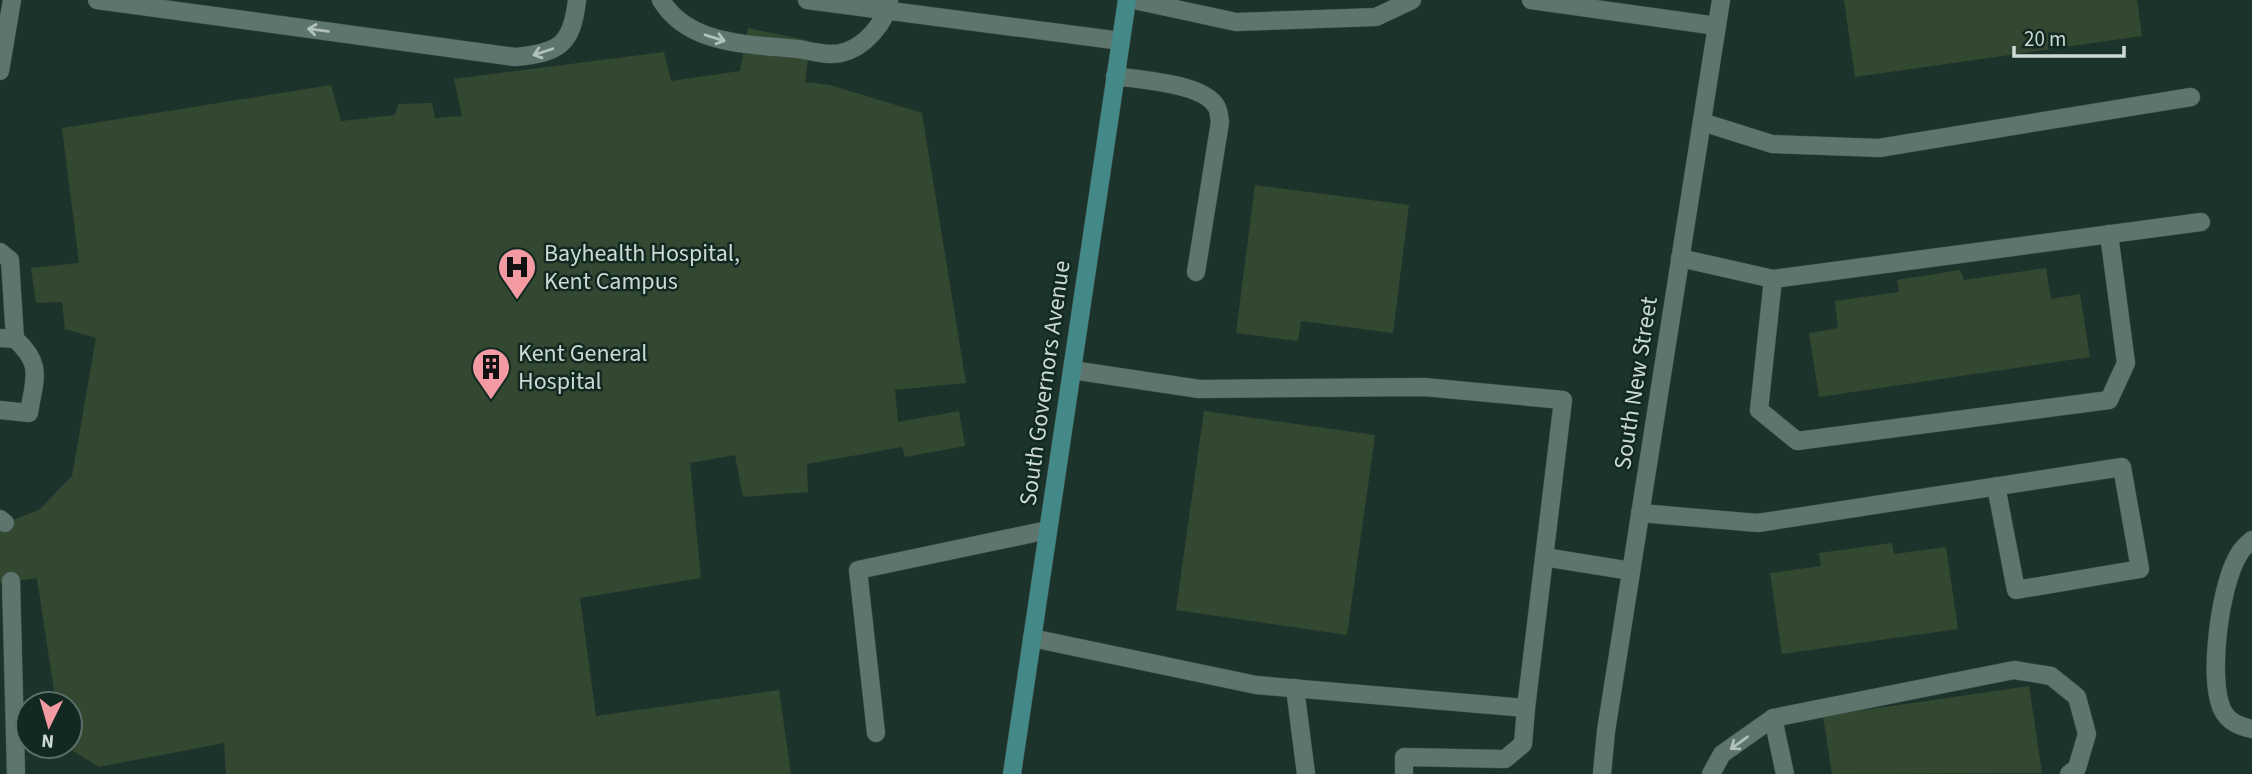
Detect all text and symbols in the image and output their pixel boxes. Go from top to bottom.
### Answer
scale bar [2014,14,2124,58]
one-way arrow [308,24,330,37]
text: 20 m [2024,24,2066,54]
one-way arrow [704,32,726,45]
one-way arrow [533,46,555,59]
place label: Bayhealth Hospital, Kent Campus [544,236,740,299]
hospital icon: Bayhealth Hospital, Kent Campus [496,246,538,301]
street label: South Governors Avenue [1010,258,1080,508]
street label: South New Street [1605,294,1667,472]
place label: Kent General Hospital [518,336,647,399]
building icon: Kent General Hospital [470,346,512,401]
north arrow [14,690,84,760]
text: N [40,726,55,754]
one-way arrow [1730,736,1749,750]

